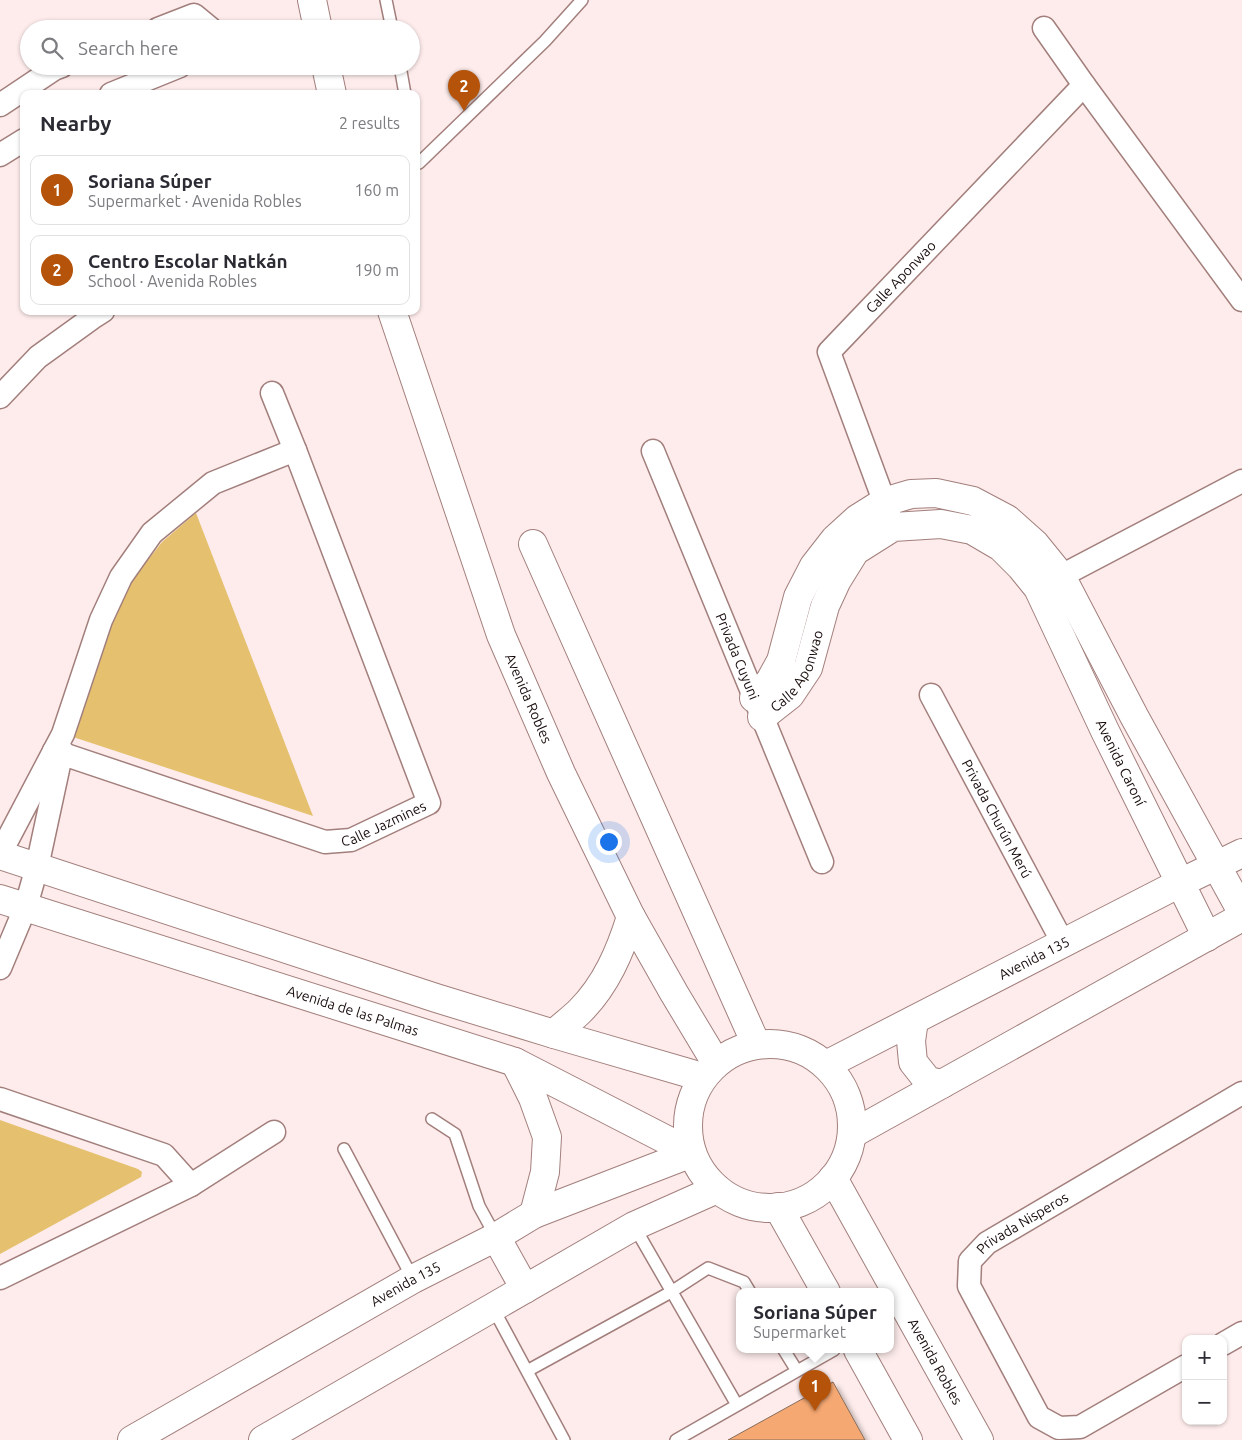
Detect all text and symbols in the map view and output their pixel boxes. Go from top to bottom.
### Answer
search box [20,20,420,75]
icon: search [38,34,66,62]
text: Search here [78,37,178,59]
pin: 2 [448,70,480,111]
text: Nearby [40,111,111,135]
text: 2 results [339,114,400,132]
text: Soriana Súper [88,170,212,192]
text: 1 [52,181,62,199]
text: 160 m [354,181,399,199]
text: Supermarket · Avenida Robles [88,192,302,210]
street label: Calle Aponwao [863,237,939,316]
text: Centro Escolar Natkán [88,250,288,272]
text: 2 [52,261,62,279]
text: 190 m [354,261,399,279]
text: School · Avenida Robles [88,272,257,290]
street label: Privada Cuyuni [712,611,762,702]
street label: Calle Aponwao [767,628,826,715]
street label: Avenida Robles [502,651,555,746]
street label: Avenida Caroní [1093,717,1149,809]
street label: Privada Churún Merú [959,757,1035,881]
street label: Calle Jazmines [340,798,429,849]
your location [596,829,622,855]
street label: Avenida 135 [996,933,1072,983]
street label: Avenida de las Palmas [285,982,421,1039]
street label: Privada Nisperos [973,1189,1071,1257]
street label: Avenida 135 [368,1258,443,1310]
popup [736,1288,894,1353]
text: Soriana Súper [753,1301,877,1323]
street label: Avenida Robles [905,1316,966,1407]
text: Supermarket [753,1323,846,1341]
map controls [1182,1335,1227,1425]
button: + [1182,1335,1227,1380]
pin: 1 [799,1370,831,1411]
button: − [1182,1380,1227,1425]

